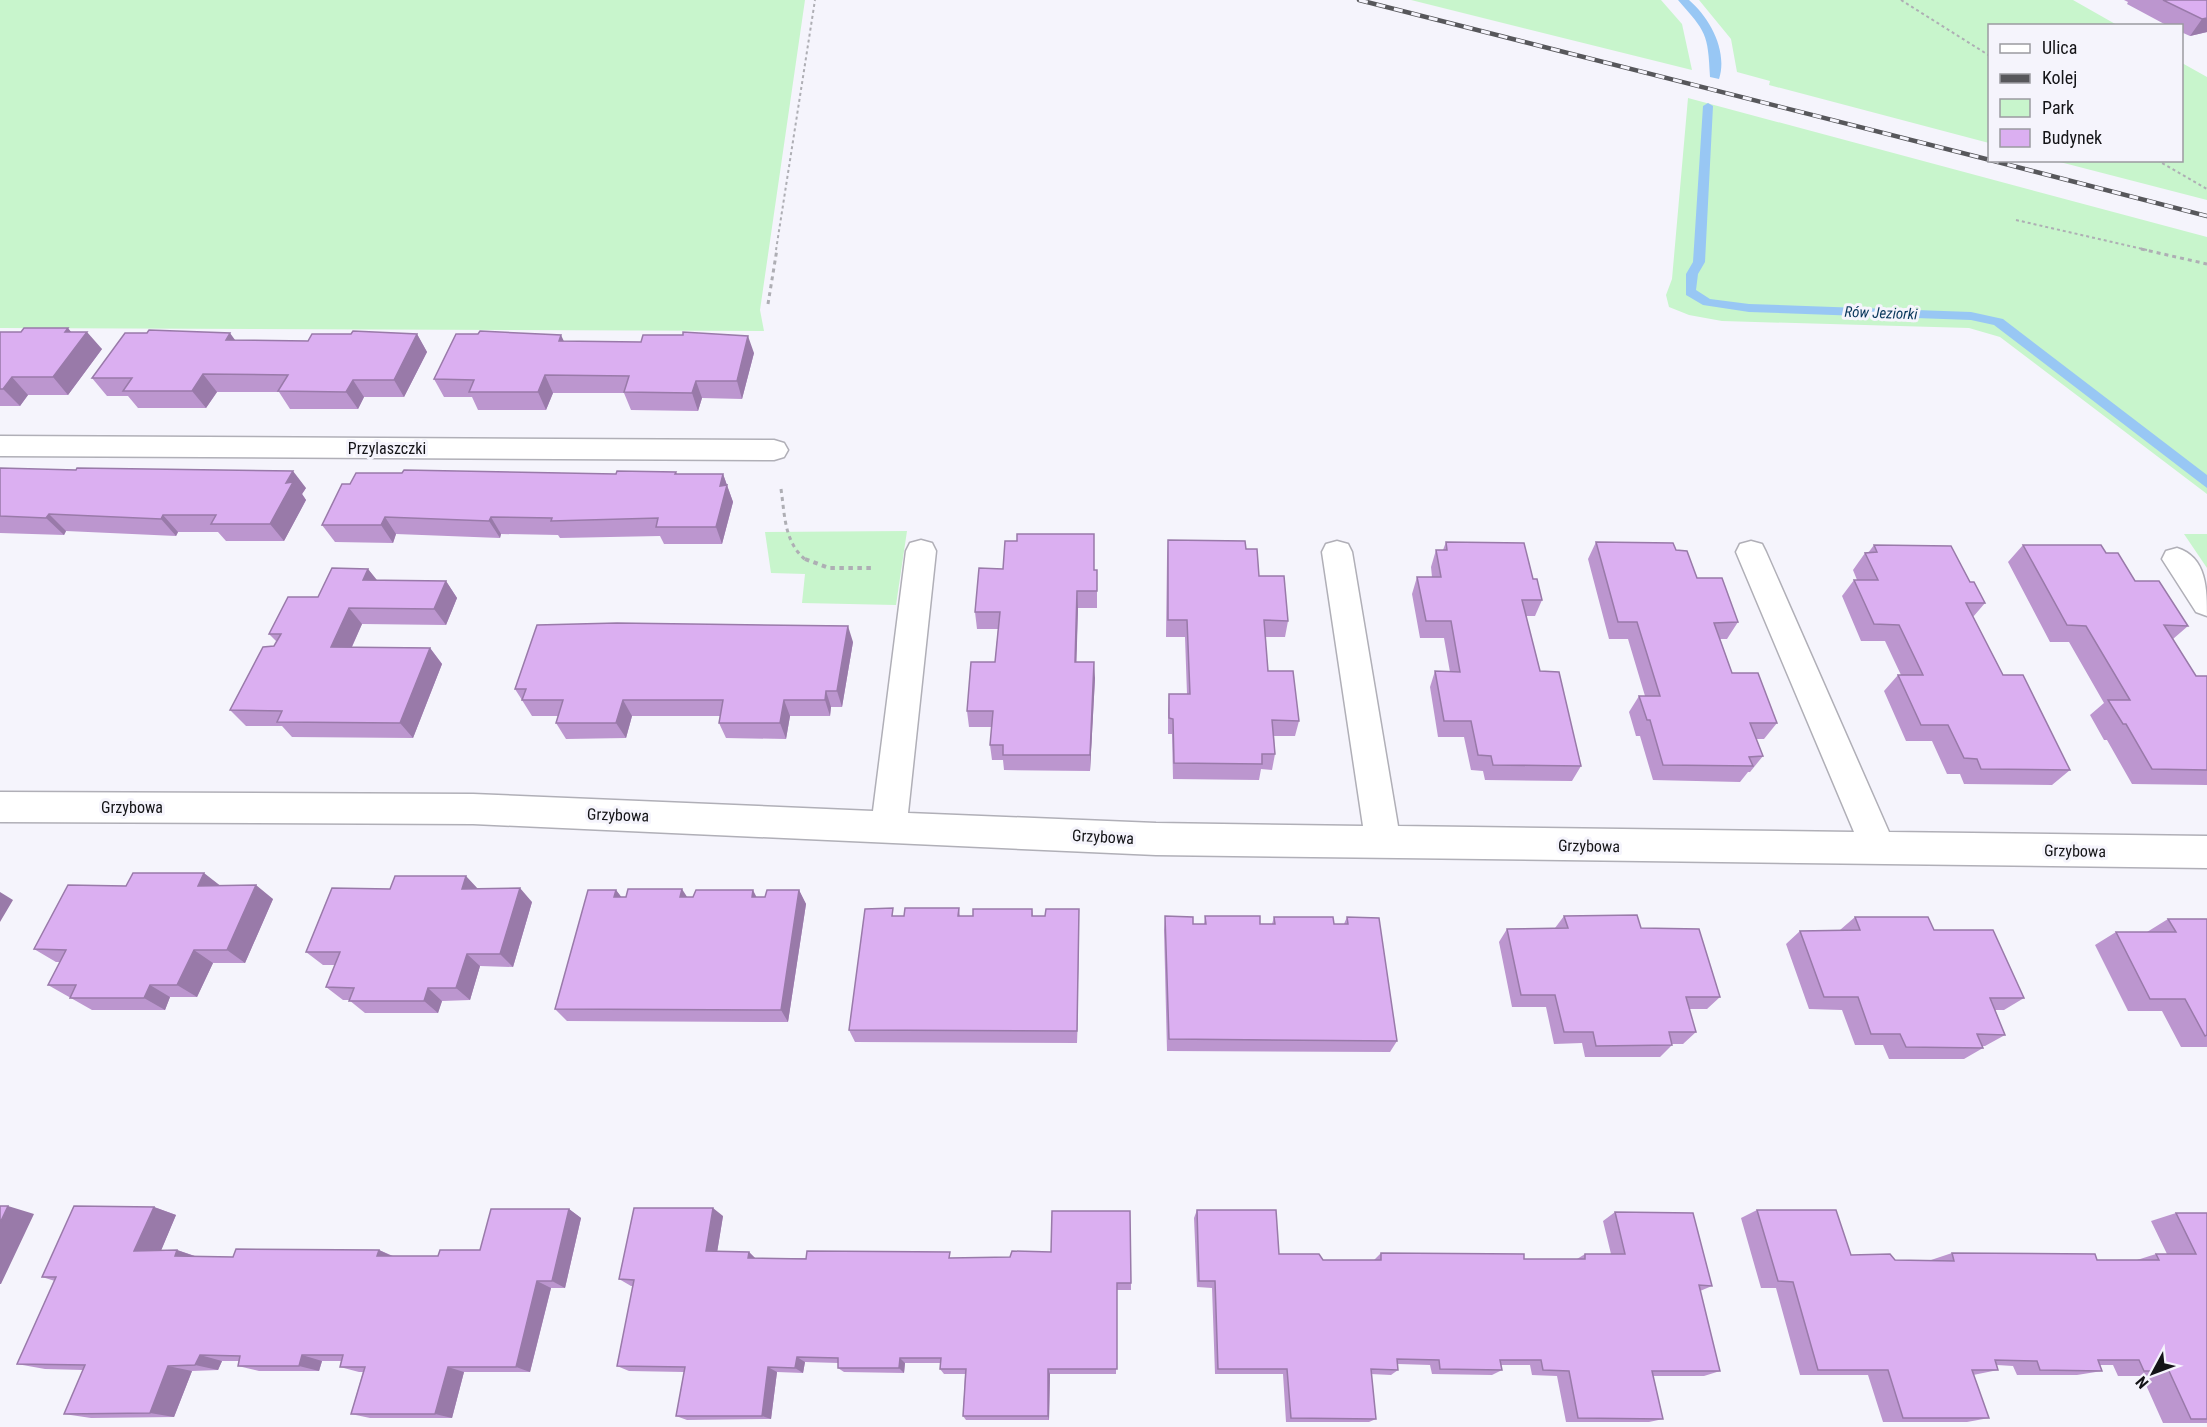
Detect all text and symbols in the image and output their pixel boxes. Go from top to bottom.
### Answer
legend [1988,24,2183,162]
text: Ulica [2042,37,2077,58]
text: Kolej [2042,67,2077,88]
text: Park [2042,97,2074,118]
text: Budynek [2042,127,2102,148]
water label: Rów Jeziorki [1844,303,1918,323]
street label: Przylaszczki [348,439,426,458]
street label: Grzybowa [101,798,163,817]
street label: Grzybowa [587,804,649,826]
street label: Grzybowa [1072,826,1134,848]
street label: Grzybowa [1558,836,1620,856]
street label: Grzybowa [2044,841,2106,861]
north arrow [2123,1343,2183,1403]
text: N [2132,1373,2152,1392]

